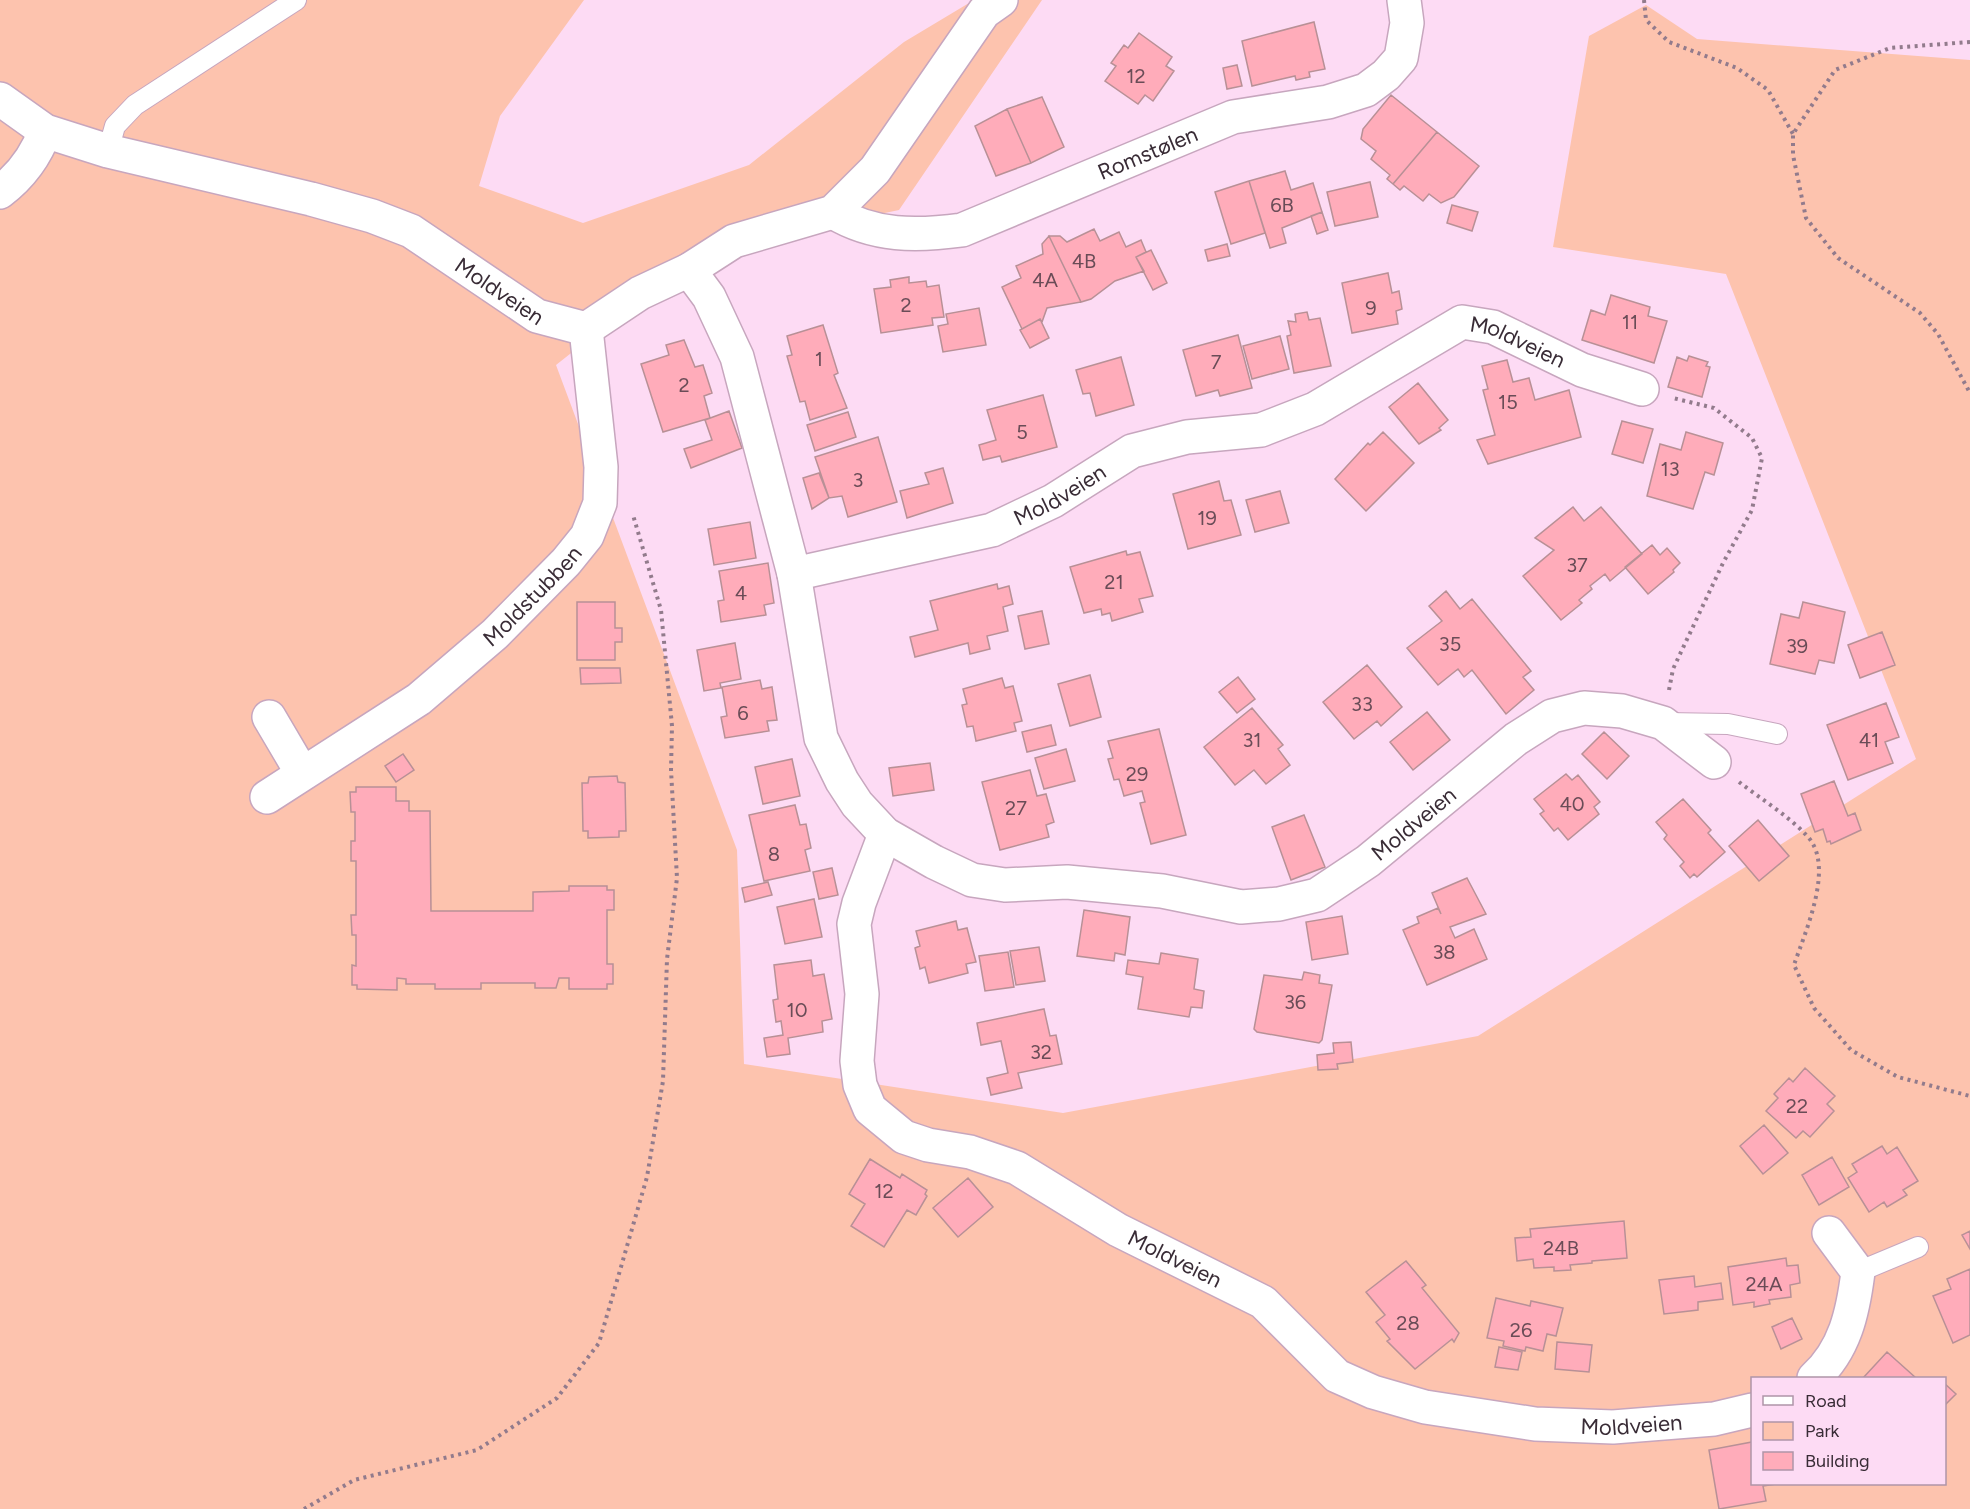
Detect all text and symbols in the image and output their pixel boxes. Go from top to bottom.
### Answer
house number: 12 [1126,64,1146,88]
street label: Romstølen [1094,120,1202,186]
house number: 6B [1270,193,1294,217]
house number: 4B [1072,249,1096,273]
street label: Moldveien [450,252,549,331]
house number: 4A [1032,268,1058,292]
house number: 2 [900,293,912,317]
house number: 9 [1365,296,1377,320]
house number: 11 [1622,310,1638,334]
street label: Moldveien [1468,311,1570,374]
house number: 1 [815,347,823,371]
house number: 7 [1211,350,1222,374]
house number: 2 [678,373,690,397]
house number: 15 [1498,390,1518,414]
house number: 5 [1016,420,1028,444]
house number: 13 [1660,457,1680,481]
street label: Moldveien [1009,458,1111,532]
house number: 3 [853,468,863,492]
house number: 19 [1197,506,1217,530]
street label: Moldstubben [477,541,588,652]
house number: 37 [1566,553,1588,577]
house number: 21 [1104,570,1124,594]
house number: 4 [735,581,747,605]
house number: 35 [1439,632,1461,656]
house number: 39 [1786,634,1808,658]
house number: 33 [1351,692,1373,716]
house number: 6 [737,701,749,725]
house number: 31 [1242,728,1262,752]
house number: 41 [1859,728,1879,752]
house number: 29 [1126,762,1148,786]
street label: Moldveien [1366,781,1462,867]
house number: 40 [1559,792,1585,816]
house number: 27 [1005,796,1027,820]
house number: 8 [768,842,780,866]
house number: 38 [1432,940,1456,964]
house number: 36 [1284,990,1306,1014]
house number: 10 [786,998,808,1022]
house number: 32 [1030,1040,1052,1064]
house number: 22 [1786,1094,1808,1118]
house number: 12 [874,1179,894,1203]
street label: Moldveien [1123,1224,1226,1294]
house number: 24B [1543,1236,1579,1260]
house number: 24A [1745,1272,1783,1296]
house number: 28 [1396,1311,1420,1335]
house number: 26 [1510,1318,1532,1342]
legend [1751,1377,1946,1485]
text: Road [1805,1390,1846,1412]
street label: Moldveien [1580,1409,1683,1441]
text: Park [1805,1420,1840,1442]
text: Building [1805,1450,1870,1472]

